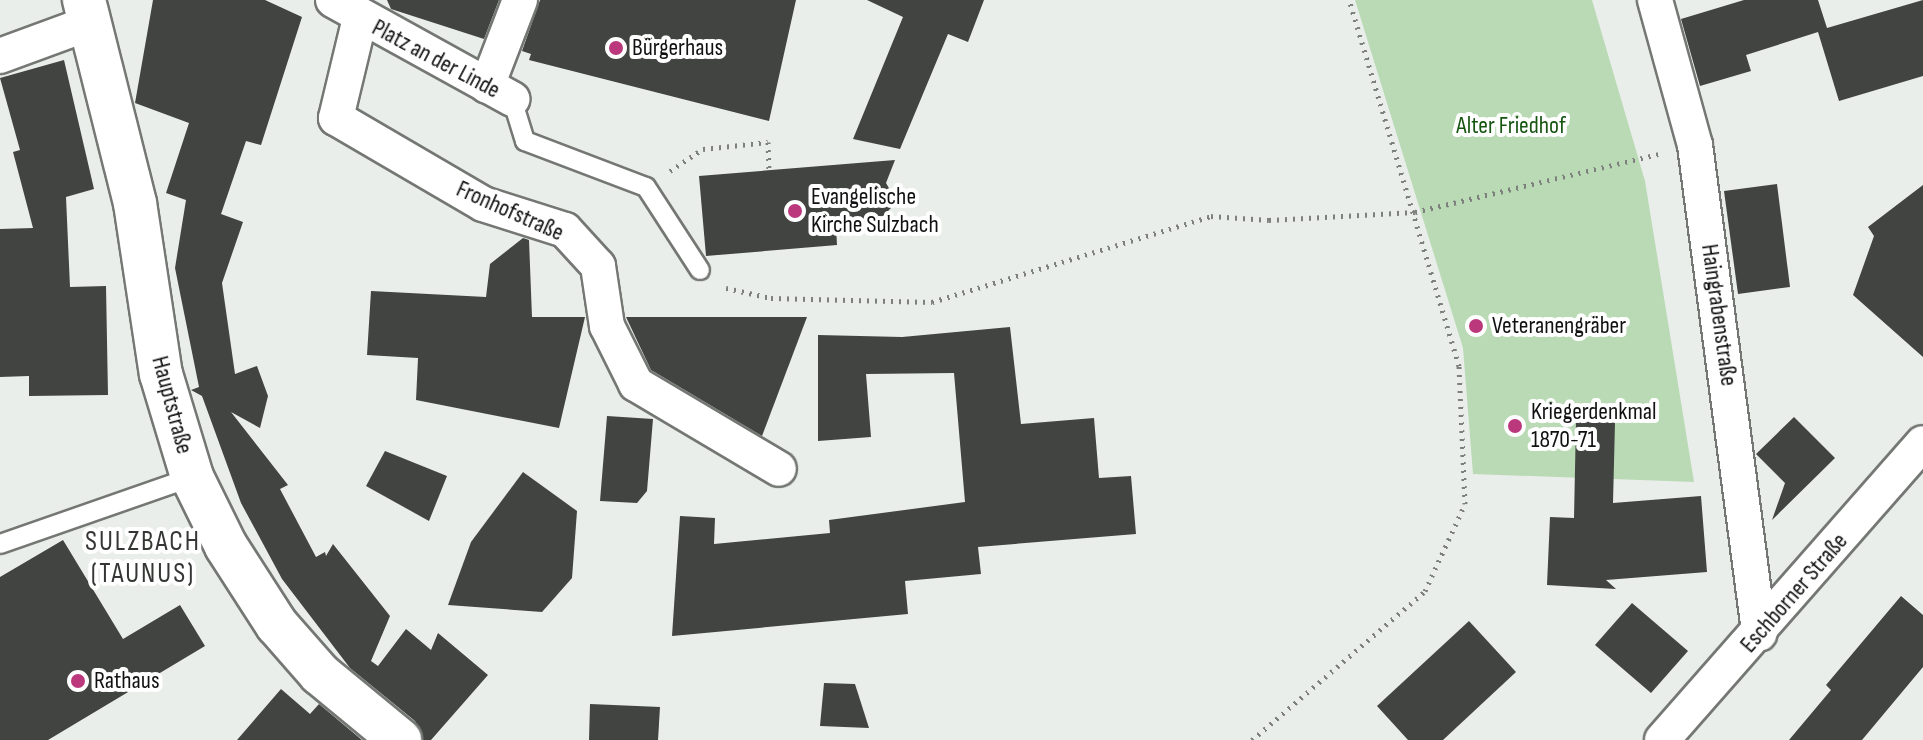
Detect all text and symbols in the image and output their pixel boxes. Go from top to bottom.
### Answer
street label: Platz an der Linde [367,13,505,105]
place label: Bürgerhaus [632,34,723,62]
marker: Bürgerhaus [607,39,625,57]
park label: Alter Friedhof [1456,112,1566,140]
street label: Fronhofstraße [452,175,568,247]
place label: Evangelische Kirche Sulzbach [811,183,939,239]
marker: Evangelische Kirche Sulzbach [786,202,804,220]
street label: Haingrabenstraße [1695,242,1743,388]
place label: Veteranengräber [1492,312,1626,340]
marker: Veteranengräber [1467,317,1485,335]
street label: Hauptstraße [145,353,199,457]
place label: Kriegerdenkmal 1870-71 [1531,398,1657,454]
marker: Kriegerdenkmal 1870-71 [1506,417,1524,435]
district label: SULZBACH (TAUNUS) [85,525,201,591]
street label: Eschborner Straße [1734,527,1854,659]
place label: Rathaus [94,667,159,695]
marker: Rathaus [69,672,87,690]

